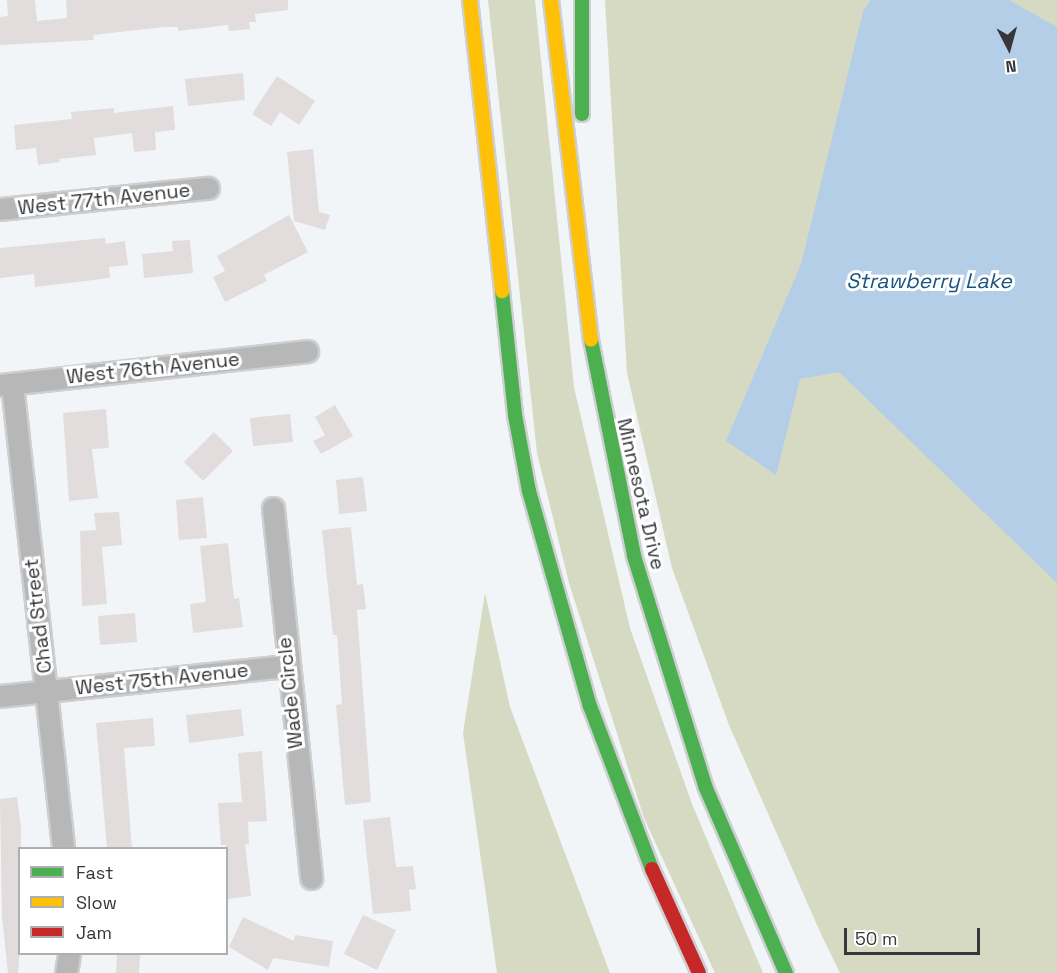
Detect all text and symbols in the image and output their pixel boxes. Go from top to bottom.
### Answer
north arrow [979,18,1039,78]
text: N [1005,55,1017,77]
street label: West 77th Avenue [16,178,192,220]
water label: Strawberry Lake [846,268,1012,294]
street label: West 76th Avenue [65,347,241,389]
street label: Minnesota Drive [612,416,670,572]
street label: Chad Street [19,557,57,675]
street label: Wade Circle [272,636,308,750]
street label: West 75th Avenue [74,658,250,700]
legend [18,847,228,955]
text: Fast [76,861,113,884]
text: Slow [76,891,117,914]
scale bar [847,916,984,954]
text: Jam [76,921,112,944]
text: 50 m [855,927,897,950]

